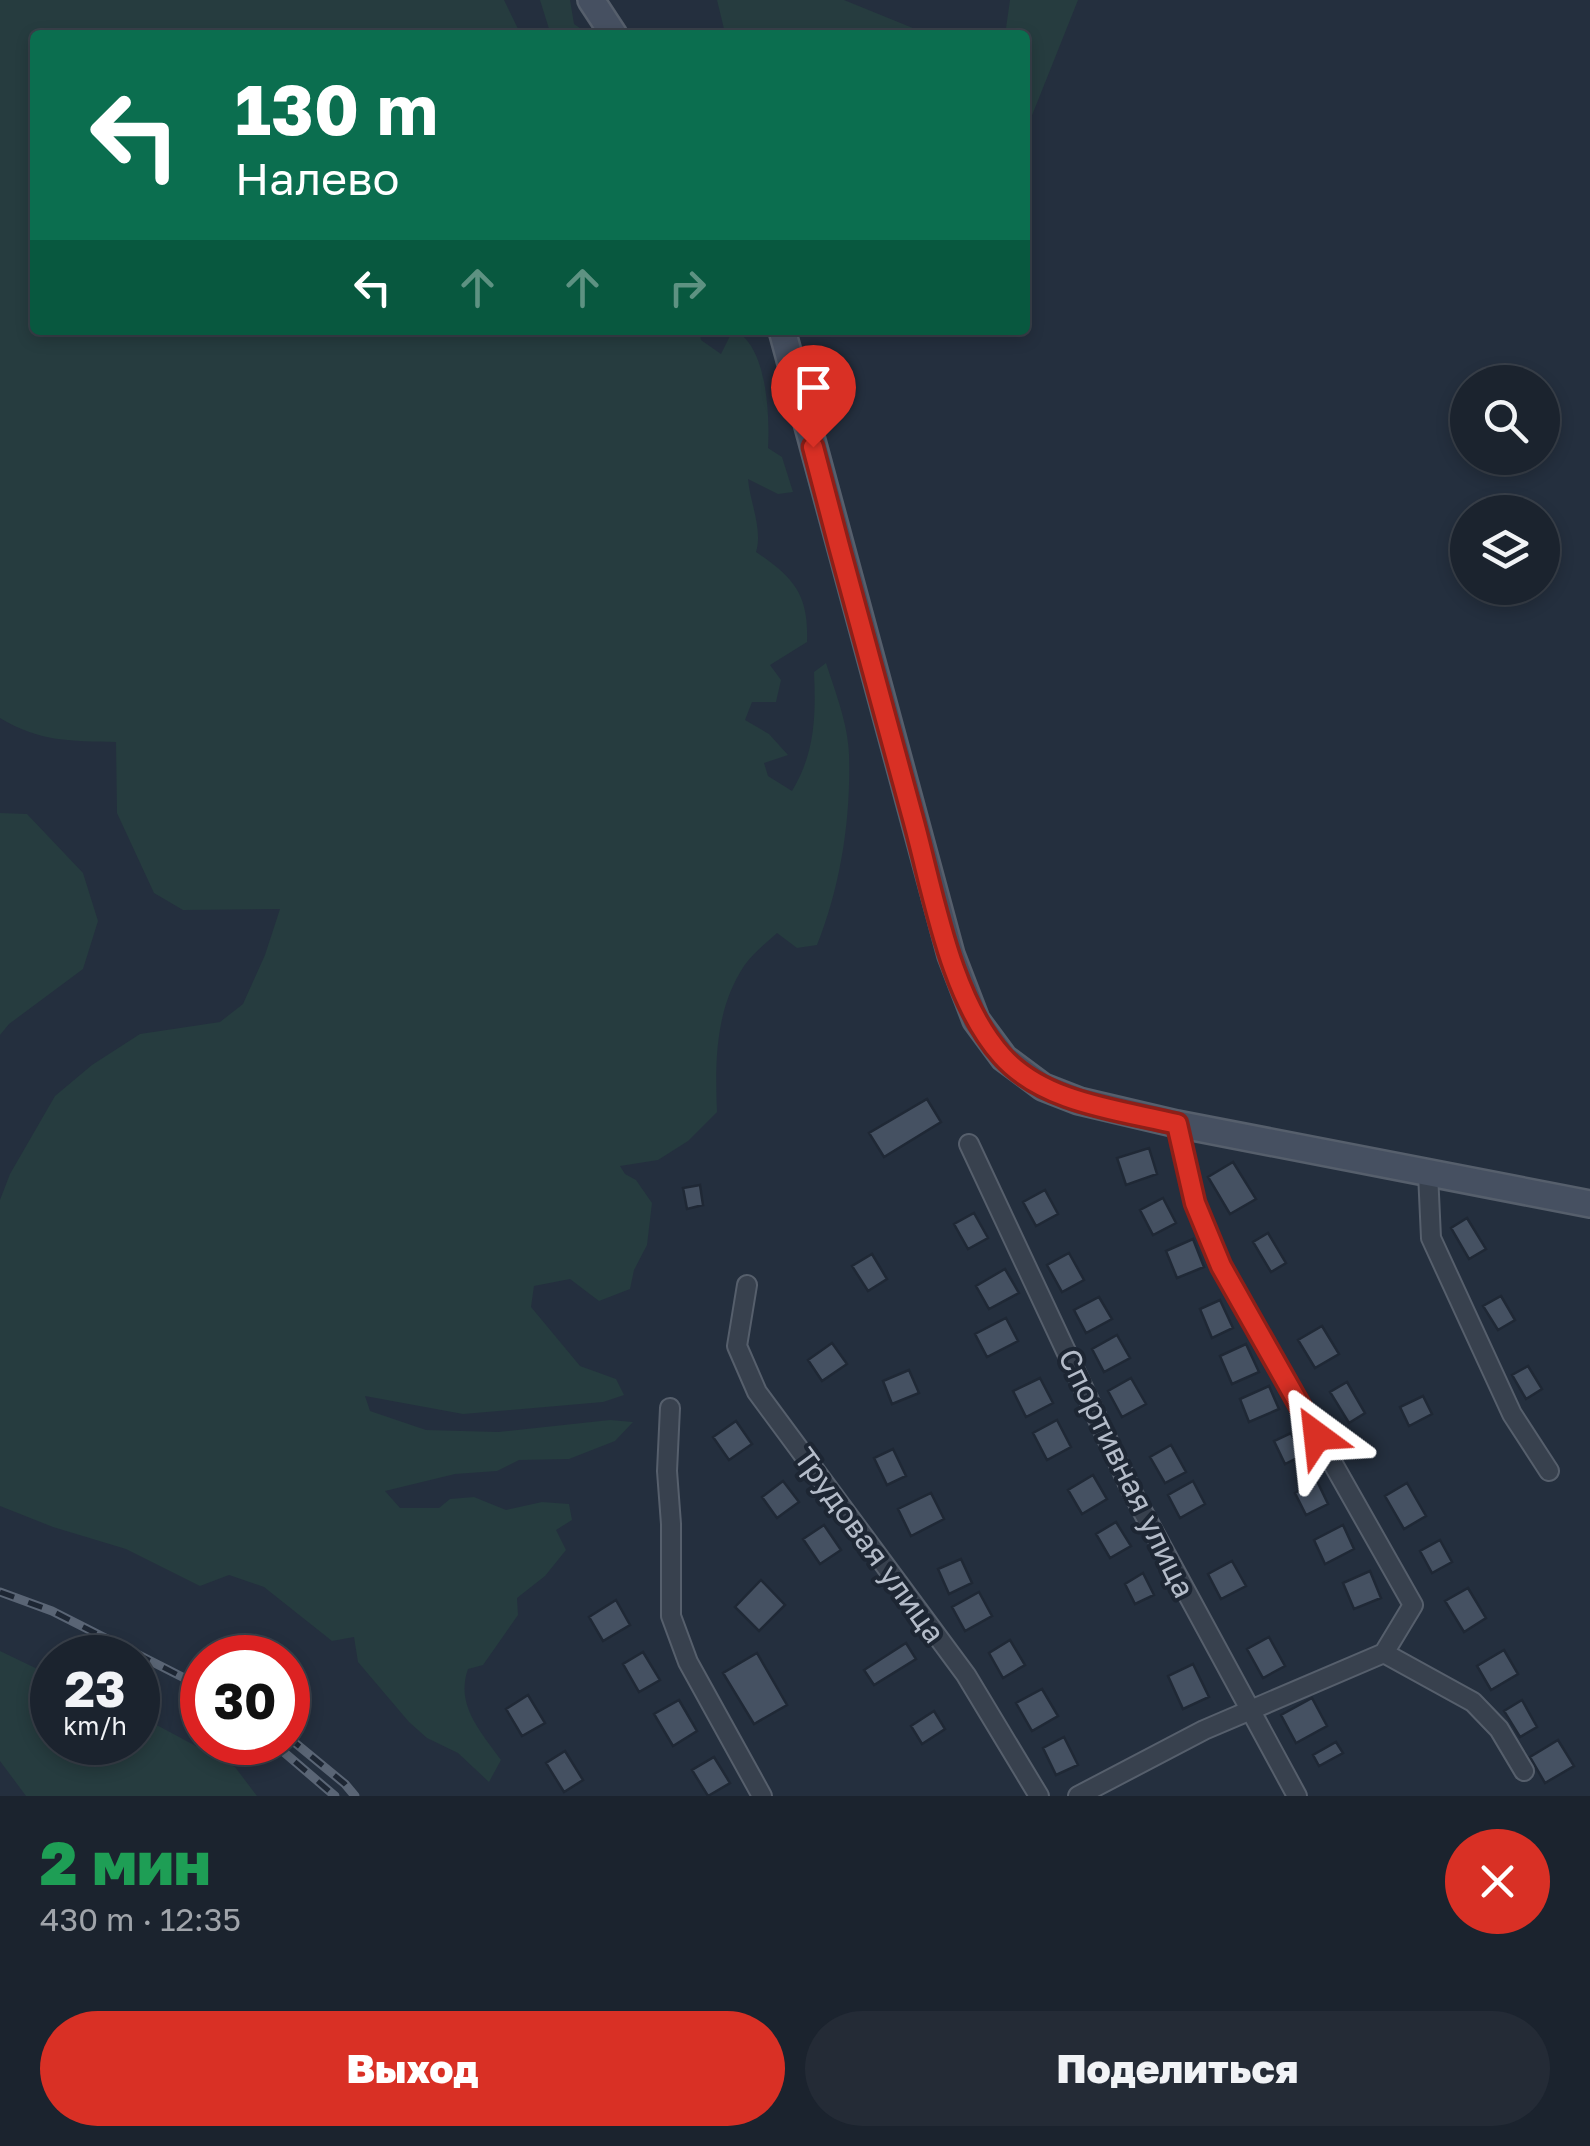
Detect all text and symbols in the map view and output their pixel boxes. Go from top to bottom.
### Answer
text: 130 m [235,66,438,150]
icon: left [70,70,200,200]
text: Налево [235,151,399,205]
icon: left [345,260,400,315]
icon: ahead [450,260,505,315]
icon: ahead [555,260,610,315]
icon: right [660,260,715,315]
pin [771,345,856,448]
icon: arrive [786,360,841,415]
map controls [1450,365,1560,605]
button: search [1450,365,1560,475]
button: layers [1450,495,1560,605]
street label: Спортивная улица [1051,1343,1203,1603]
position arrow [1265,1384,1369,1488]
street label: Трудовая улица [787,1440,953,1650]
speed limit sign: 30 [180,1635,310,1765]
text: 23 [64,1658,125,1718]
text: km/h [63,1710,127,1741]
text: 2 мин [40,1826,211,1898]
button: close [1445,1829,1550,1934]
text: 430 m · 12:35 [40,1900,241,1938]
button: Выход [40,2011,785,2126]
button: Поделиться [805,2011,1550,2126]

